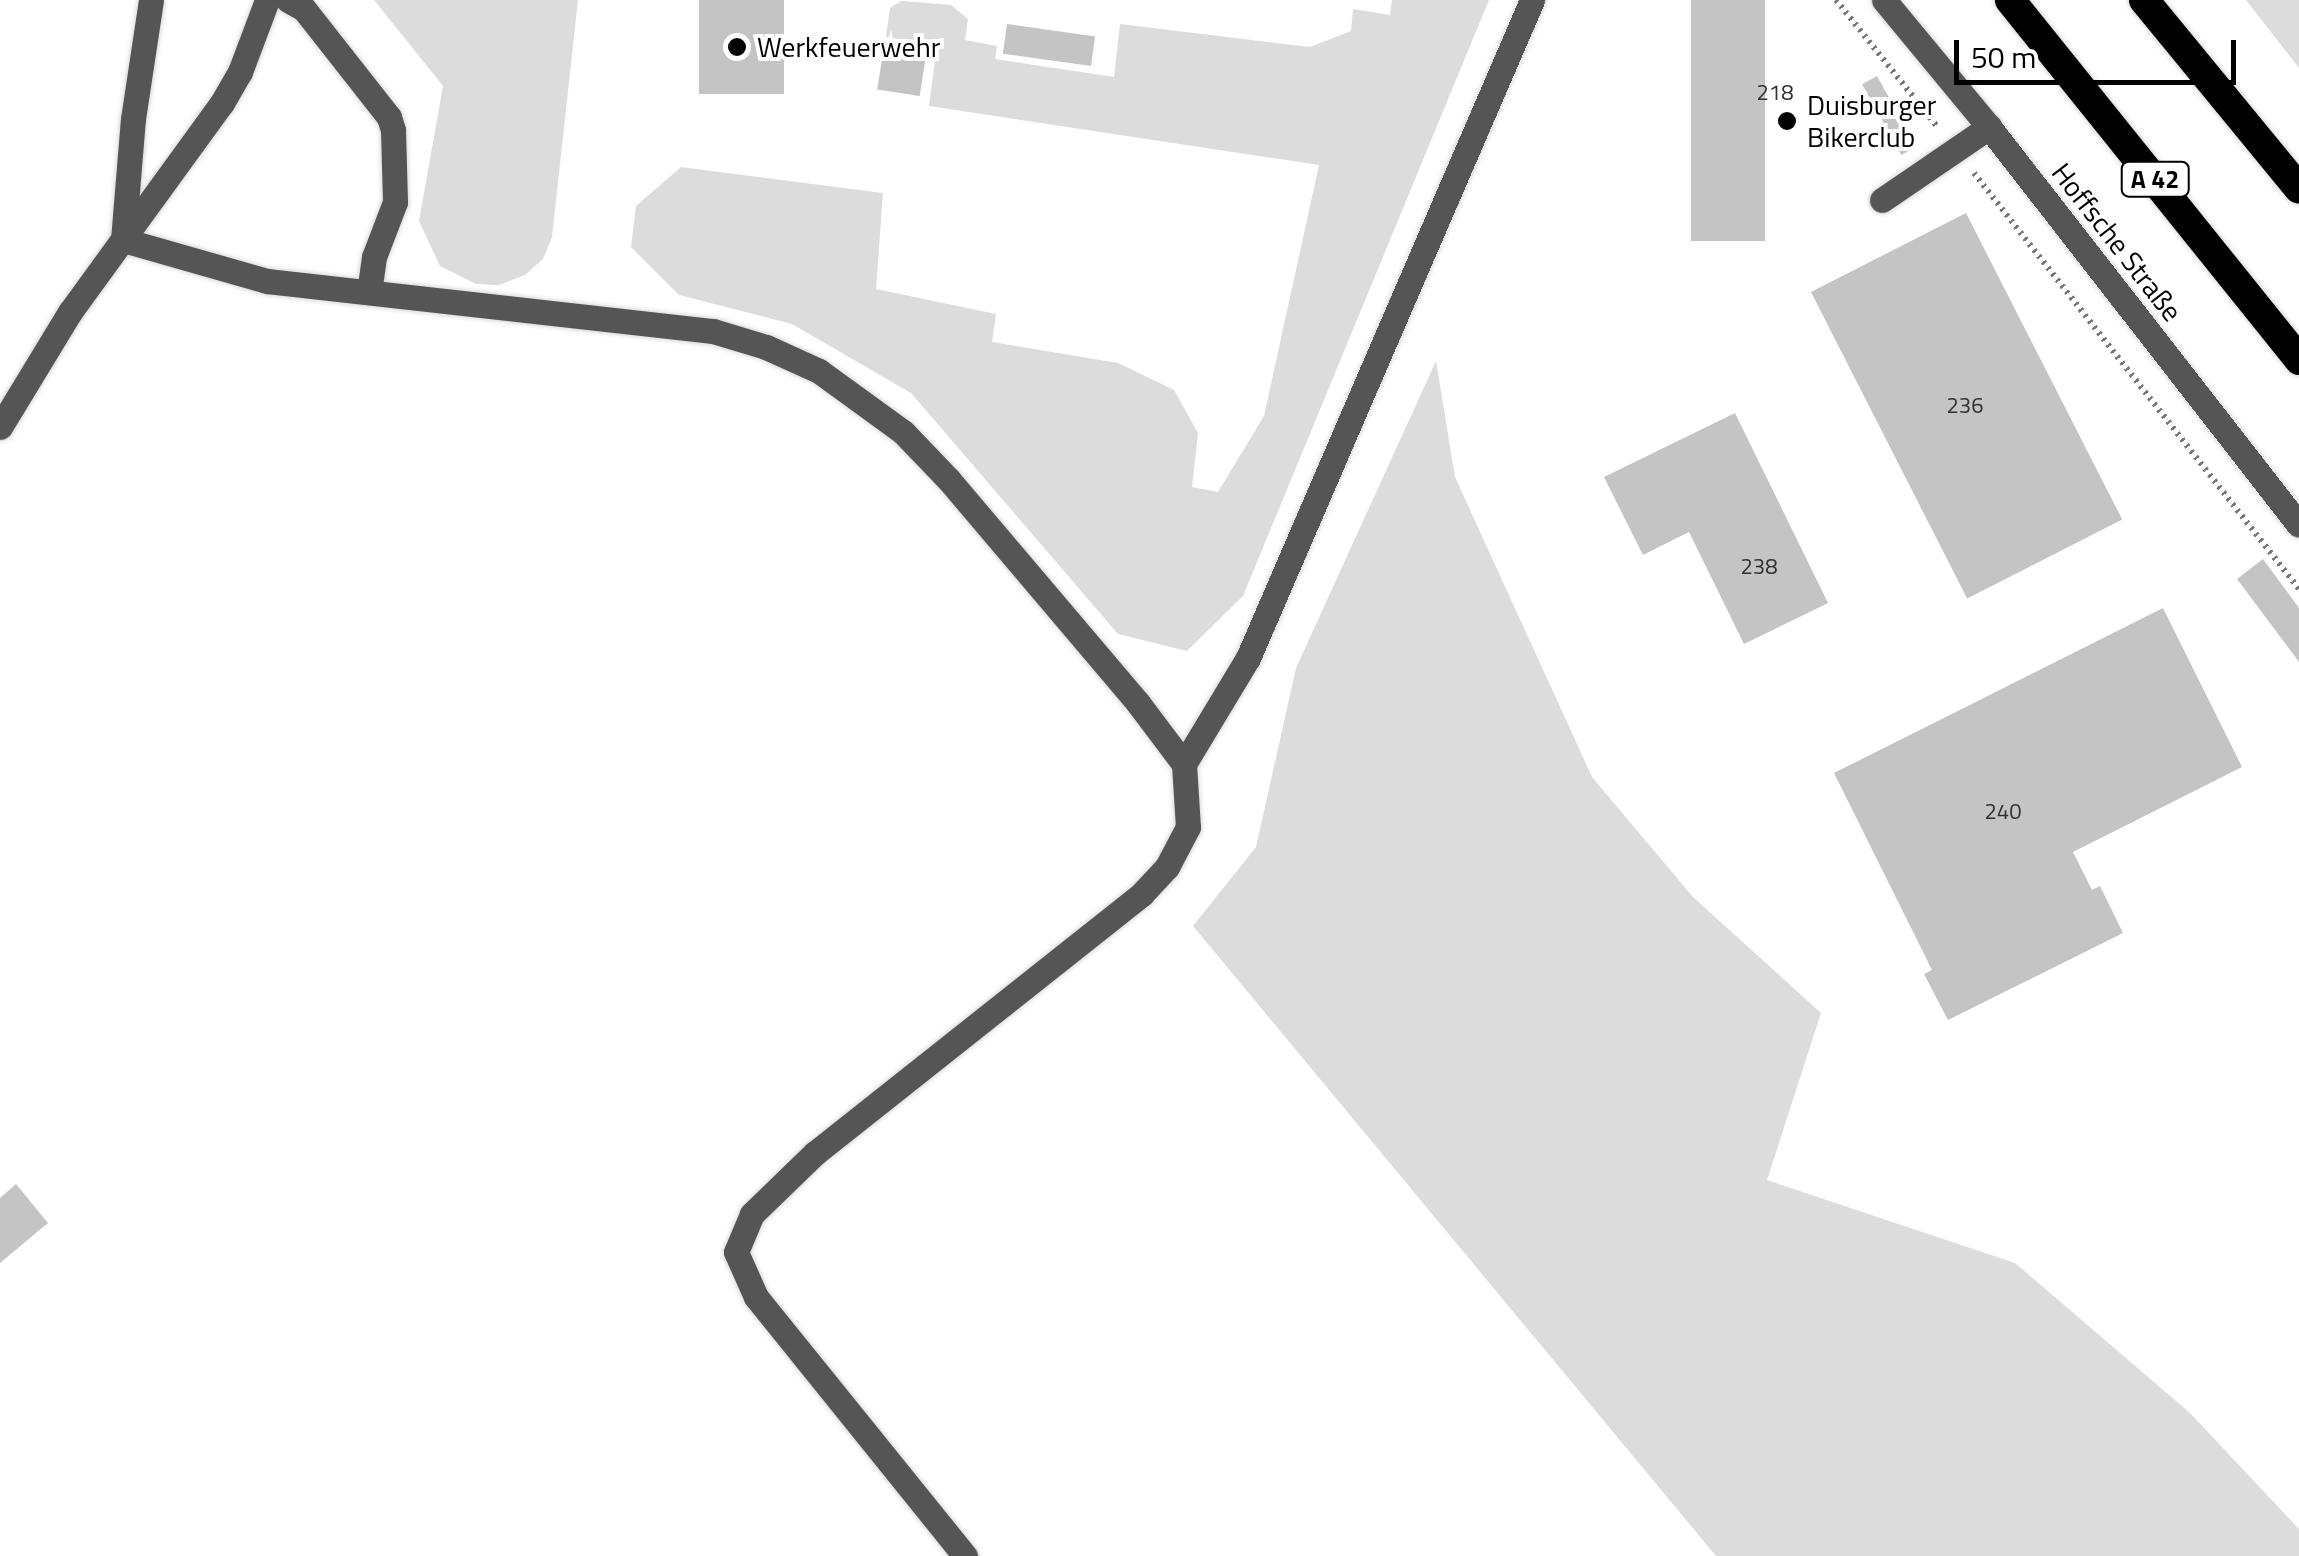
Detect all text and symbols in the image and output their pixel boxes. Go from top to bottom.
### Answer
scale bar [1959,20,2242,82]
place label: Werkfeuerwehr [757,30,940,64]
text: 50 m [1971,34,2036,80]
marker: Werkfeuerwehr [726,36,748,58]
house number: 218 [1757,80,1793,106]
place label: Duisburger Bikerclub [1807,88,1936,154]
marker: Duisburger Bikerclub [1776,110,1798,132]
street label: Hoffsche Straße [2045,156,2189,328]
road number: A 42 [2120,159,2190,199]
house number: 236 [1947,393,1983,419]
house number: 238 [1741,554,1777,580]
house number: 240 [1985,799,2021,825]

